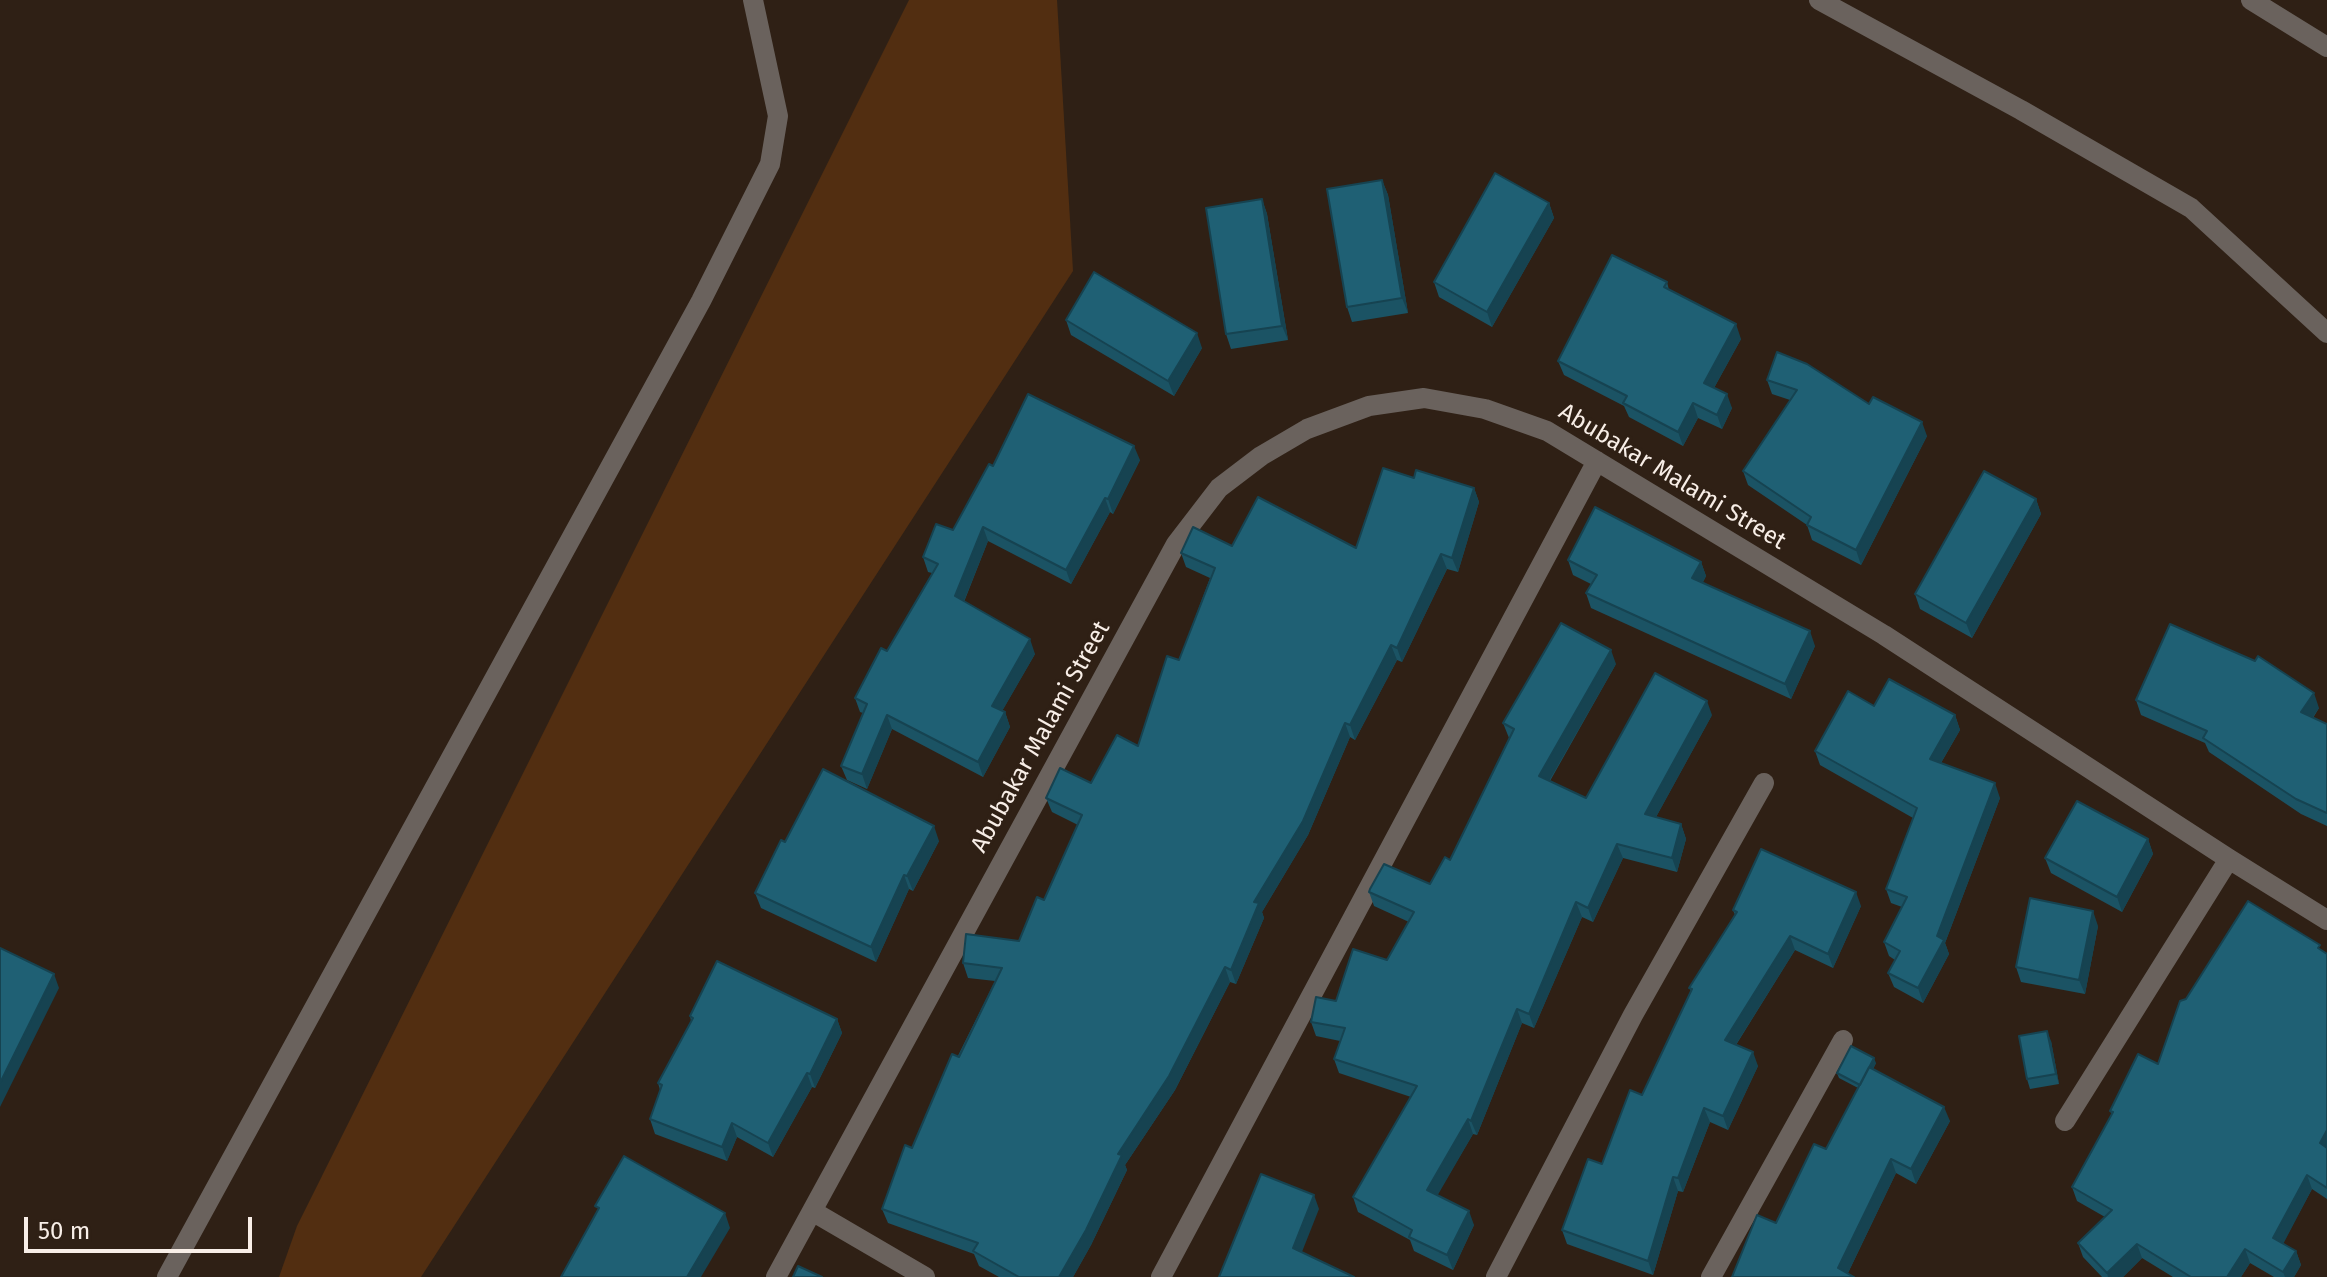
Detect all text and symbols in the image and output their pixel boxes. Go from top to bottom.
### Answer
street label: Abubakar Malami Street [1553,398,1791,556]
street label: Abubakar Malami Street [965,616,1117,858]
scale bar [28,1201,256,1251]
text: 50 m [38,1217,90,1245]

